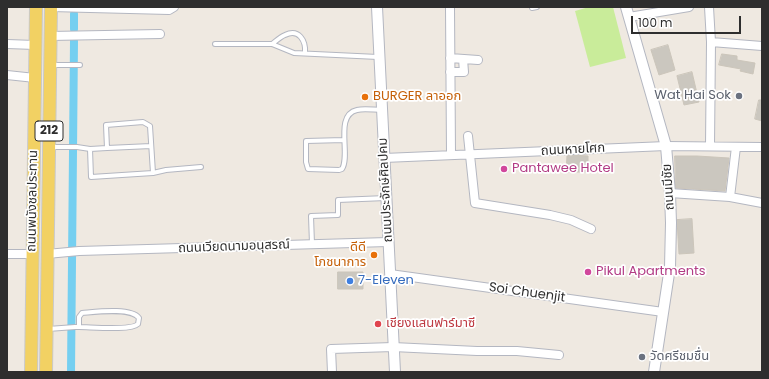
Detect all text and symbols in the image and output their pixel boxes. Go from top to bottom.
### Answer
scale bar [633,8,743,34]
text: 100 m [638,14,672,31]
place label: Wat Hai Sok [654,88,731,104]
place label: BURGER ลาออก [373,89,461,105]
marker: Wat Hai Sok [734,91,744,101]
marker: BURGER ลาออก [360,92,370,102]
road number: 212 [35,121,63,141]
street label: ถนนประจักษ์ศิลปคม [375,137,397,243]
street label: ถนนหายโศก [541,141,605,159]
street label: ถนนพนังชลประทาน [24,150,42,252]
place label: Pantawee Hotel [512,161,614,177]
street label: ถนนมีชัย [660,163,678,211]
marker: Pantawee Hotel [499,164,509,174]
street label: ถนนเวียดนามอนุสรณ์ [178,237,290,257]
place label: ดีดี โภชนาการ [314,240,366,271]
marker: ดีดี โภชนาการ [369,250,379,260]
place label: Pikul Apartments [596,264,706,280]
marker: Pikul Apartments [583,267,593,277]
place label: 7-Eleven [358,273,414,289]
marker: 7-Eleven [345,276,355,286]
street label: Soi Chuenjit [488,280,566,306]
place label: เชียงแสนฟาร์มาซี [386,316,475,332]
marker: เชียงแสนฟาร์มาซี [373,319,383,329]
place label: วัดศรีชมชื่น [650,349,709,365]
marker: วัดศรีชมชื่น [637,352,647,362]

